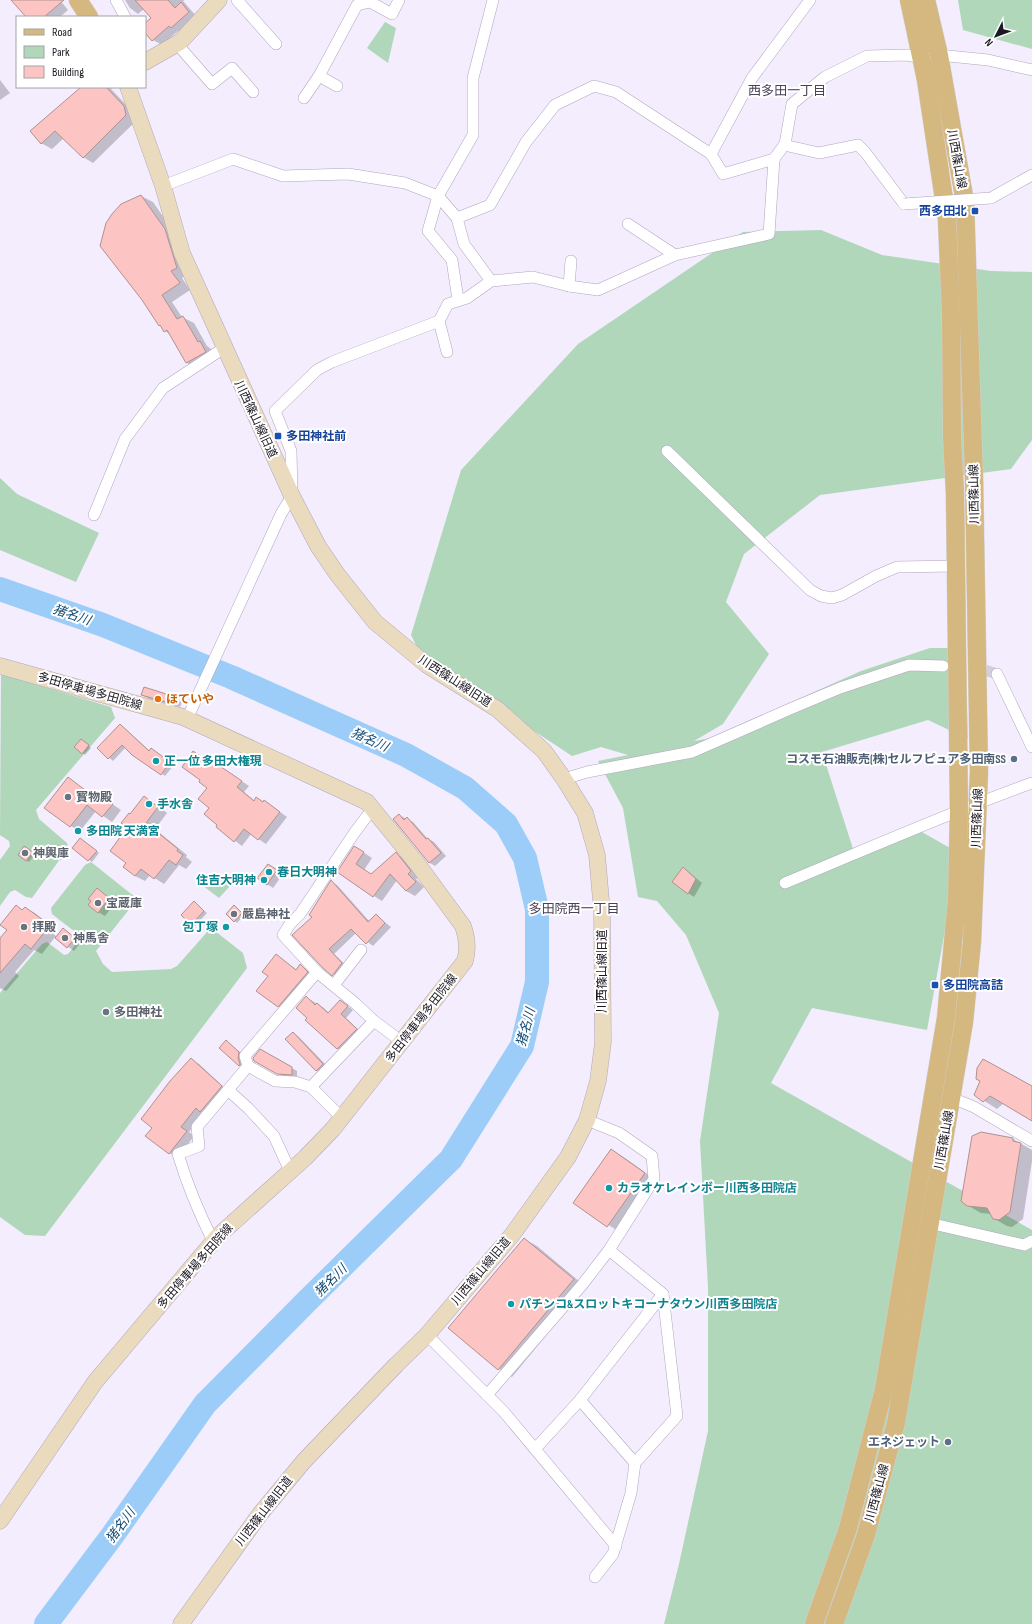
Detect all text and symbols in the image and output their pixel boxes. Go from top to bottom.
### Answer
legend [16,16,146,88]
north arrow [976,16,1016,56]
text: Road [52,25,72,40]
text: N [982,36,996,49]
text: Park [52,45,70,60]
text: Building [52,65,84,80]
district label: 西多田一丁目 [748,83,826,99]
street label: 川西篠山線 [944,128,969,190]
place label: 西多田北 [919,204,967,219]
marker: 西多田北 [970,206,980,216]
street label: 川西篠山線旧道 [231,378,280,460]
place label: 多田神社前 [286,429,346,444]
marker: 多田神社前 [273,431,283,441]
street label: 川西篠山線 [966,464,983,524]
water label: 猪名川 [51,601,95,630]
street label: 川西篠山線旧道 [415,652,494,711]
street label: 多田停車場多田院線 [36,669,144,714]
place label: ほていや [166,692,214,707]
marker: ほていや [153,694,163,704]
water label: 猪名川 [349,725,392,756]
place label: コスモ石油販売(株)セルフピュア多田南SS [786,752,1007,767]
place label: 正一位 多田大権現 [164,754,262,769]
marker: コスモ石油販売(株)セルフピュア多田南SS [1009,754,1019,764]
marker: 正一位 多田大権現 [151,756,161,766]
street label: 川西篠山線 [969,788,986,848]
place label: 寳物殿 [76,790,112,805]
marker: 寳物殿 [63,792,73,802]
place label: 手水舎 [157,797,193,812]
marker: 手水舎 [144,799,154,809]
place label: 多田院 天満宮 [86,824,160,839]
marker: 多田院 天満宮 [73,826,83,836]
place label: 神輿庫 [33,846,69,861]
marker: 神輿庫 [20,848,30,858]
place label: 春日大明神 [277,865,337,880]
marker: 春日大明神 [264,867,274,877]
place label: 住吉大明神 [196,873,256,888]
marker: 住吉大明神 [259,875,269,885]
place label: 宝蔵庫 [106,896,142,911]
marker: 宝蔵庫 [93,898,103,908]
district label: 多田院西一丁目 [528,901,620,917]
place label: 嚴島神社 [242,907,290,922]
marker: 嚴島神社 [229,909,239,919]
place label: 拝殿 [32,920,56,935]
place label: 包丁塚 [182,920,218,935]
marker: 拝殿 [19,922,29,932]
marker: 包丁塚 [221,922,231,932]
street label: 川西篠山線旧道 [595,929,610,1013]
place label: 神馬舎 [73,931,109,946]
marker: 神馬舎 [60,933,70,943]
street label: 多田停車場多田院線 [382,971,461,1065]
place label: 多田院高詰 [943,978,1003,993]
marker: 多田院高詰 [930,980,940,990]
water label: 猪名川 [513,1004,539,1048]
place label: 多田神社 [114,1005,162,1020]
marker: 多田神社 [101,1007,111,1017]
street label: 川西篠山線 [932,1109,957,1171]
place label: カラオケレインボー川西多田院店 [617,1181,797,1196]
marker: カラオケレインボー川西多田院店 [604,1183,614,1193]
street label: 多田停車場多田院線 [154,1221,236,1312]
street label: 川西篠山線旧道 [449,1234,514,1308]
water label: 猪名川 [311,1260,352,1300]
place label: パチンコ&スロットキコーナタウン川西多田院店 [519,1297,777,1312]
marker: パチンコ&スロットキコーナタウン川西多田院店 [506,1299,516,1309]
place label: エネジェット [868,1435,940,1450]
marker: エネジェット [943,1437,953,1447]
street label: 川西篠山線 [862,1462,892,1524]
street label: 川西篠山線旧道 [233,1474,296,1549]
water label: 猪名川 [103,1503,140,1546]

